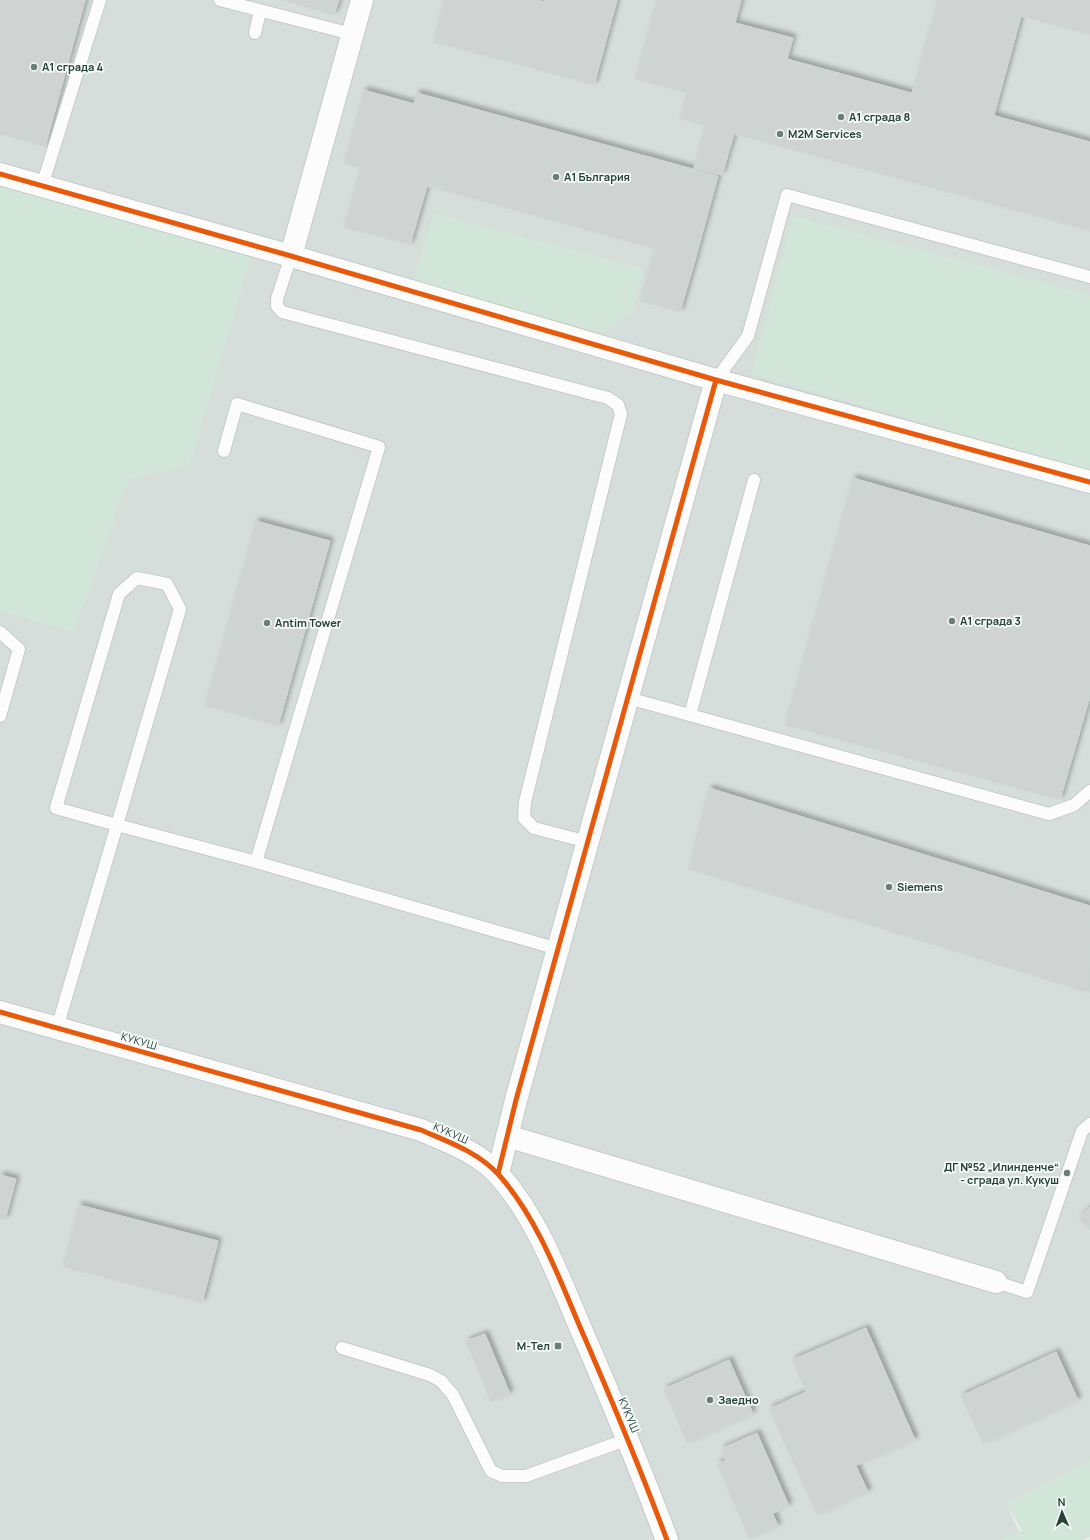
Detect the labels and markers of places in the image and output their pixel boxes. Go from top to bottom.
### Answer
place label: А1 сграда 4 [42,59,104,74]
marker: А1 сграда 4 [29,62,39,72]
place label: А1 сграда 8 [849,109,911,124]
marker: А1 сграда 8 [836,112,846,122]
place label: M2M Services [788,126,862,141]
marker: M2M Services [775,129,785,139]
place label: А1 България [564,169,630,184]
marker: А1 България [551,172,561,182]
place label: А1 сграда 3 [960,613,1021,628]
place label: Antim Tower [275,615,342,630]
marker: А1 сграда 3 [947,616,957,626]
marker: Antim Tower [262,618,272,628]
place label: Siemens [897,879,943,894]
marker: Siemens [884,882,894,892]
place label: ДГ №52 „Илинденче“ - сграда ул. Кукуш [944,1159,1059,1187]
marker: ДГ №52 „Илинденче“ - сграда ул. Кукуш [1062,1168,1072,1178]
place label: М-Тел [517,1338,550,1353]
marker: М-Тел [553,1341,563,1351]
place label: Заедно [718,1392,759,1407]
marker: Заедно [705,1395,715,1405]

